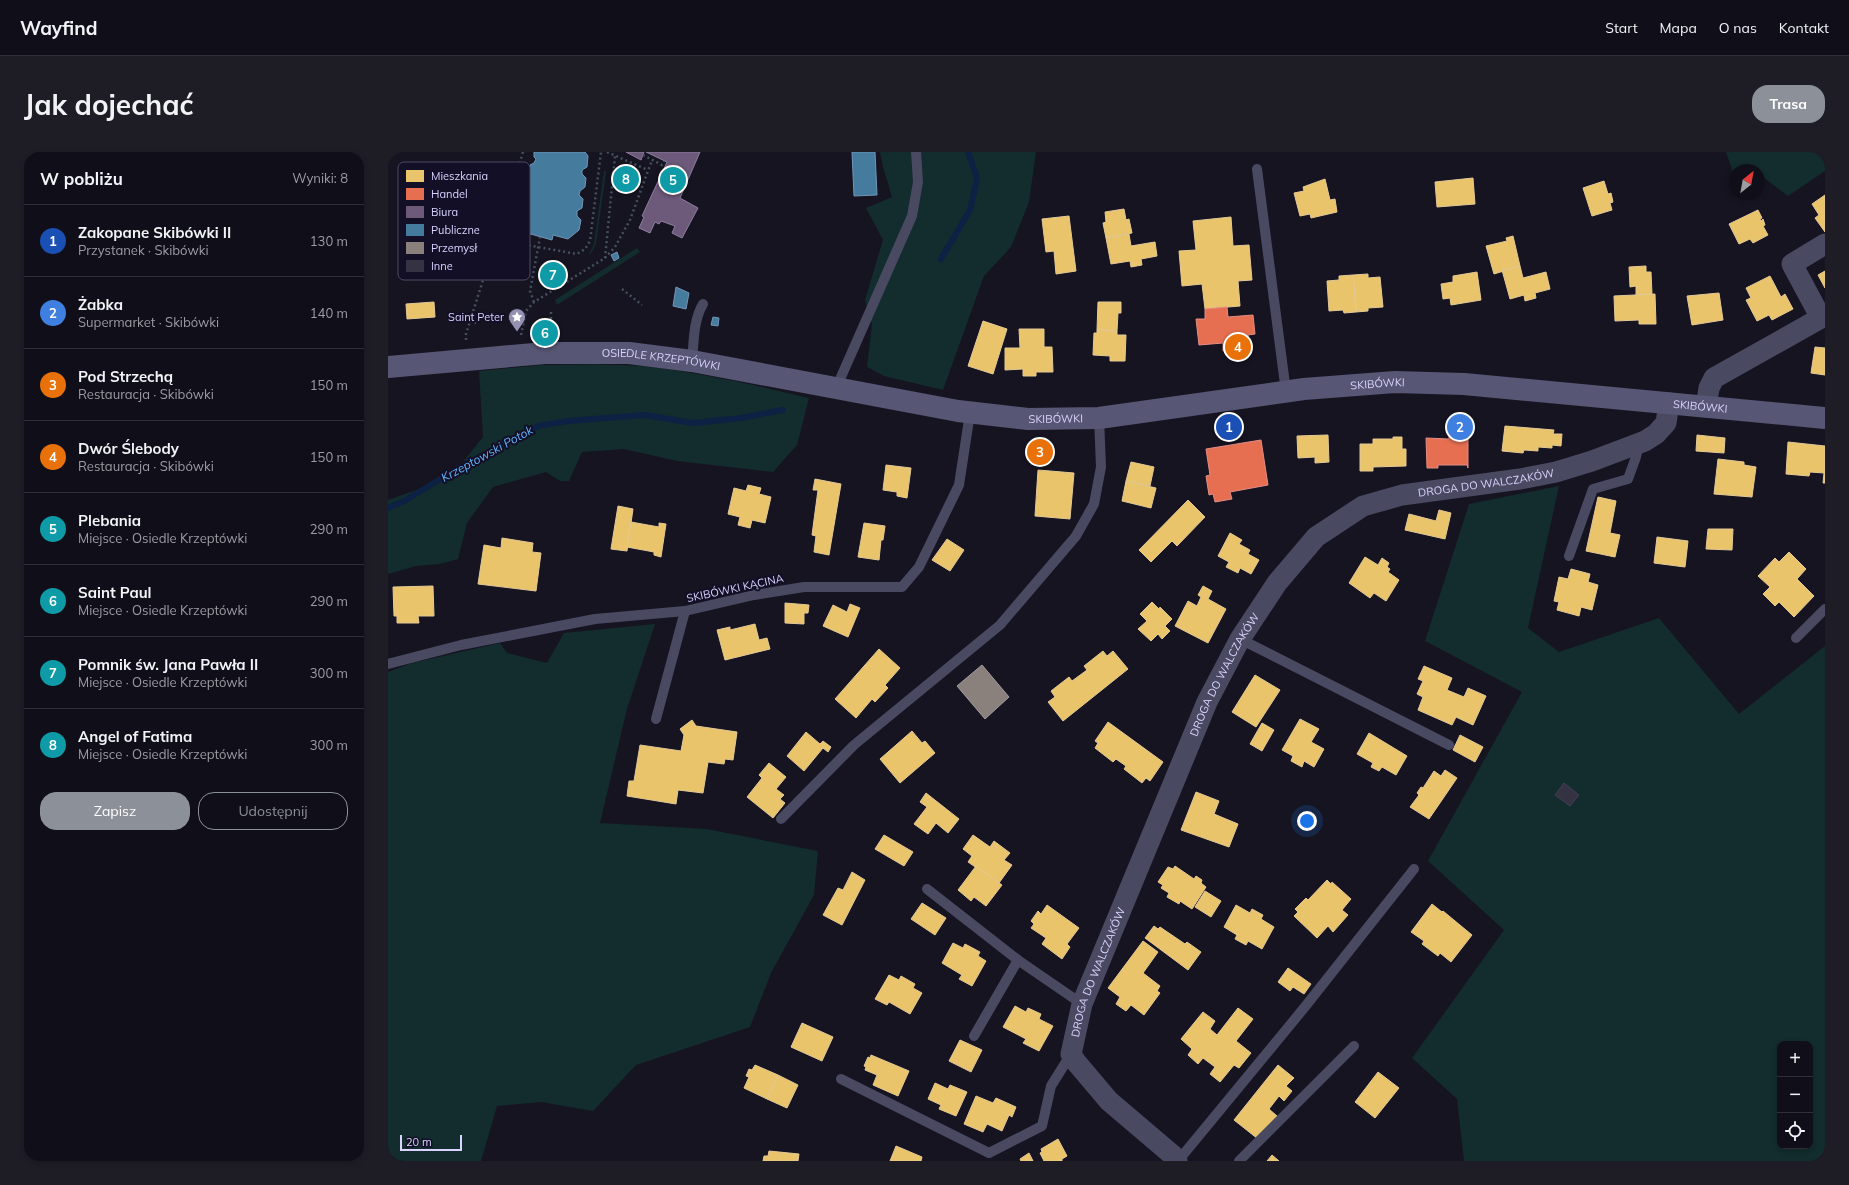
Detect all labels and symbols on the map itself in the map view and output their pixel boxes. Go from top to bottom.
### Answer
legend [398,162,530,280]
pin: 8 [613,164,639,194]
north arrow [1729,164,1765,200]
pin: 5 [660,165,686,195]
text: Mieszkania [431,169,488,183]
text: Handel [431,187,468,201]
text: Biura [431,205,458,219]
text: Publiczne [431,223,480,237]
text: Przemysł [431,241,477,255]
text: Inne [431,259,453,273]
pin: 7 [540,260,566,290]
place icon: Saint Peter [507,307,527,332]
place label: Saint Peter [448,310,504,324]
pin: 6 [532,318,558,348]
pin: 4 [1225,332,1251,362]
street label: OSIEDLE KRZEPTÓWKI [602,346,721,373]
street label: SKIBÓWKI [1350,375,1405,392]
street label: SKIBÓWKI [1673,397,1728,416]
street label: SKIBÓWKI [1028,411,1083,426]
pin: 1 [1216,412,1242,442]
pin: 2 [1447,412,1473,442]
water label: Krzeptowski Potok [438,422,536,485]
pin: 3 [1027,437,1053,467]
street label: DROGA DO WALCZAKÓW [1417,466,1555,500]
street label: SKIBÓWKI KĄCINA [685,571,785,605]
street label: DROGA DO WALCZAKÓW [1187,610,1262,738]
your location [1297,811,1317,831]
street label: DROGA DO WALCZAKÓW [1068,905,1128,1038]
scale bar [400,1133,462,1152]

